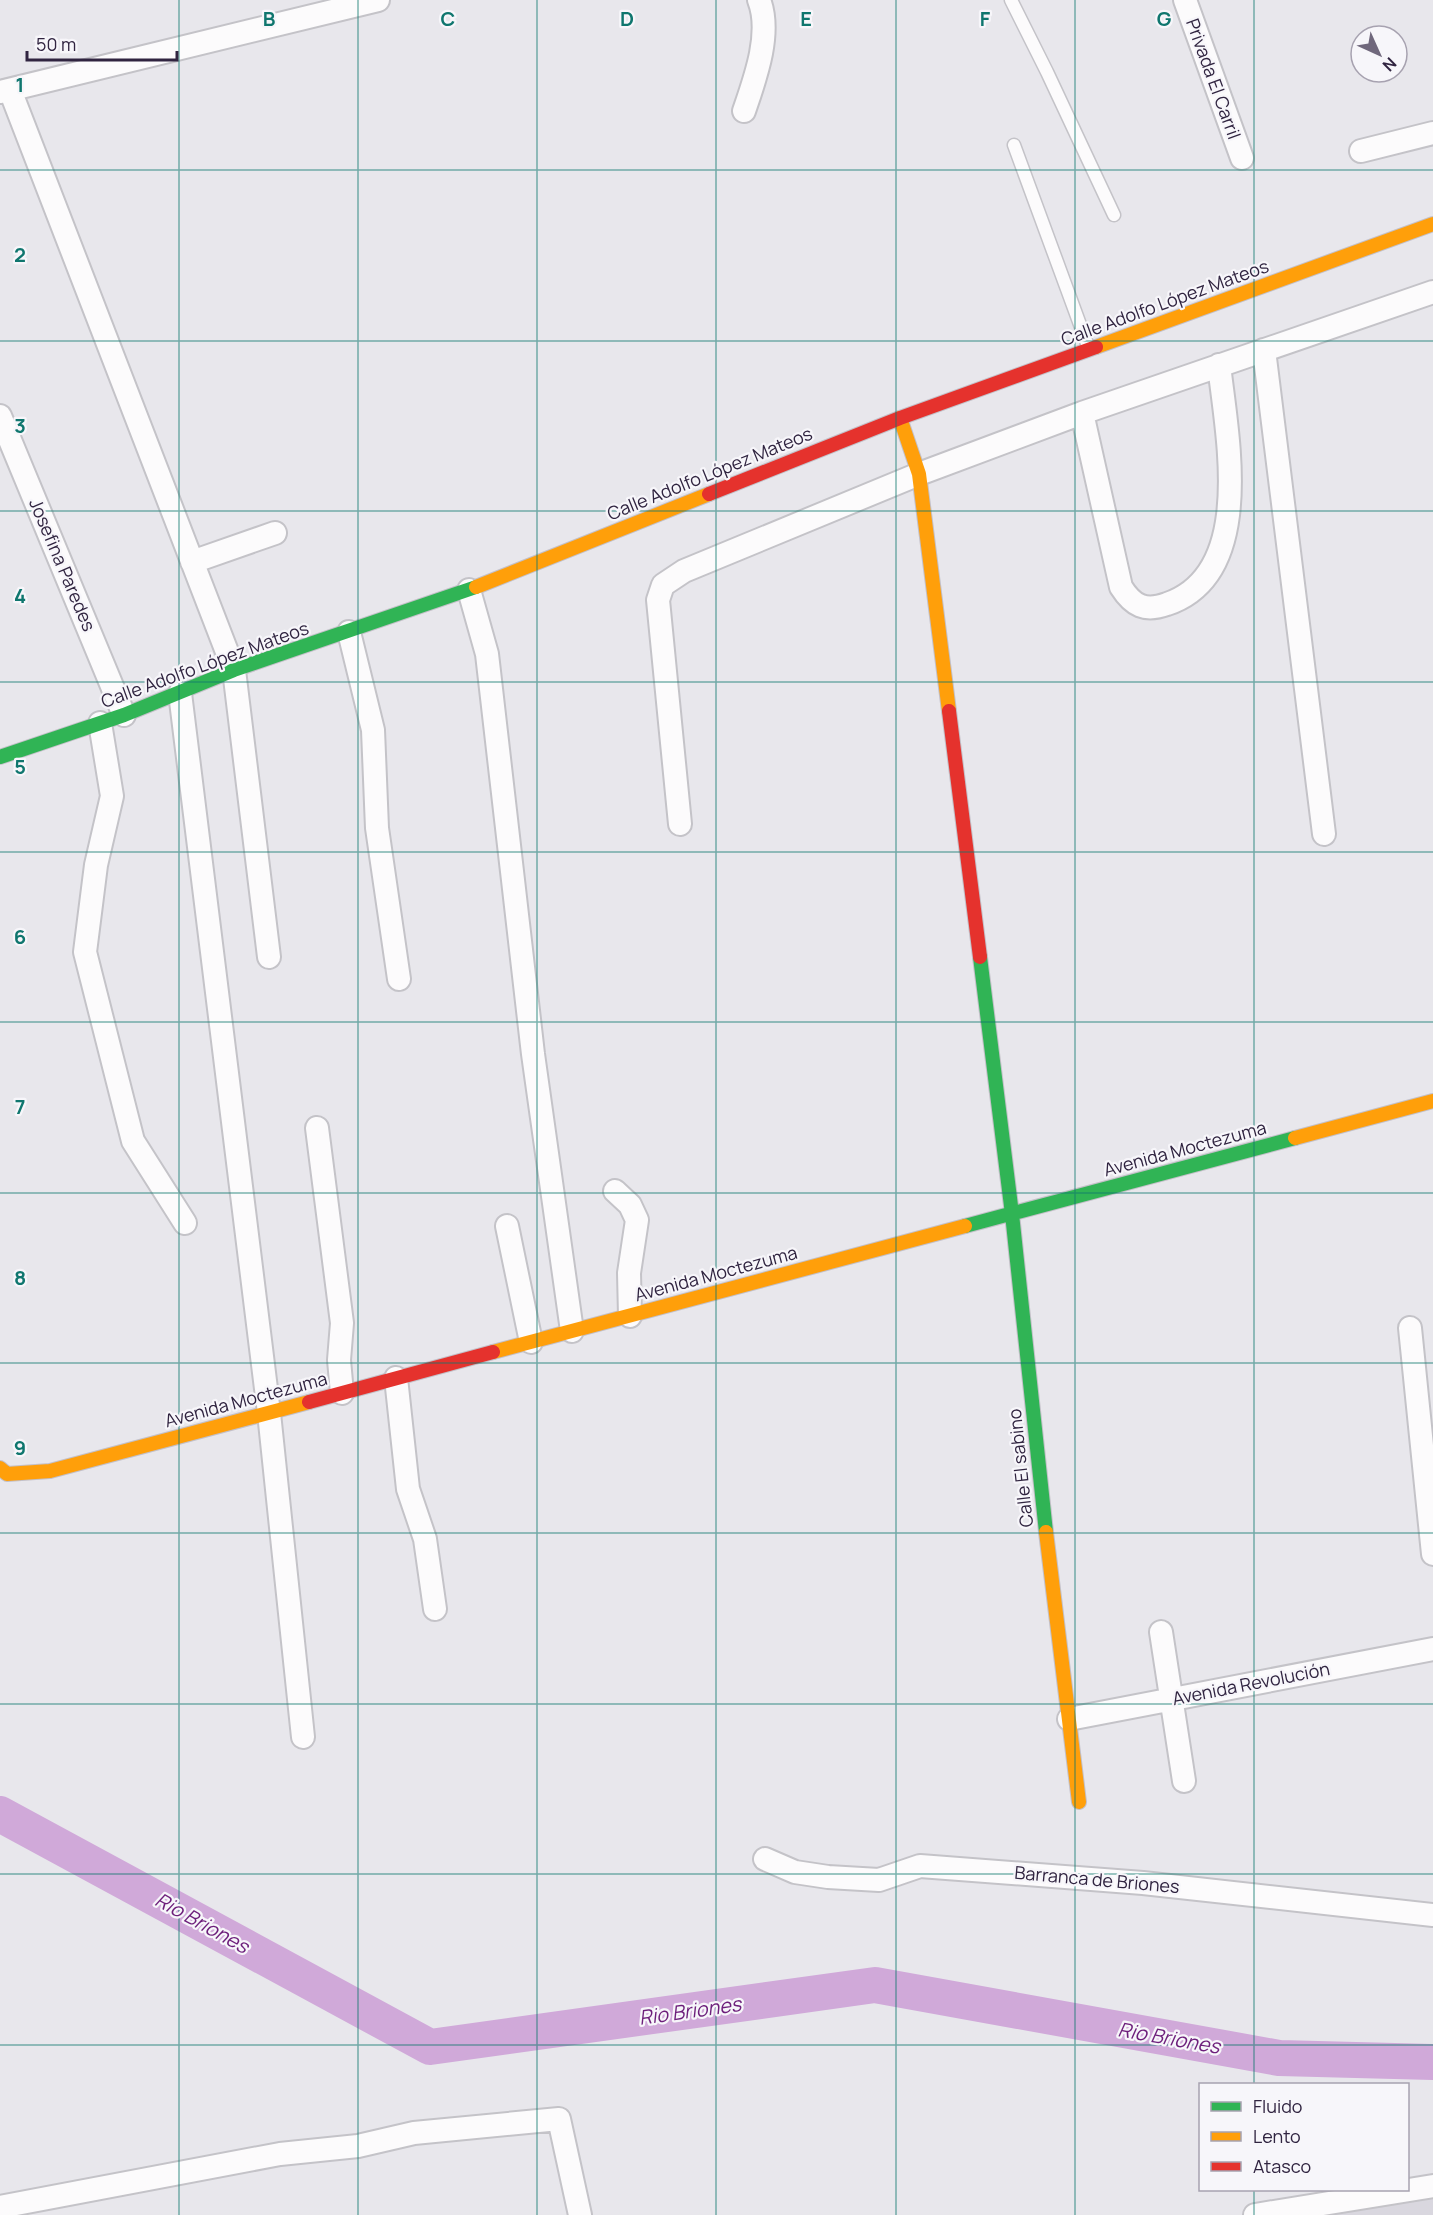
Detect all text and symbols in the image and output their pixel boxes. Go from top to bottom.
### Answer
text: B [263,5,276,32]
text: C [441,5,455,32]
text: D [620,5,634,32]
text: E [800,5,812,32]
text: F [980,5,991,32]
text: G [1157,5,1172,32]
street label: Privada El Carril [1181,15,1247,142]
scale bar [27,24,177,62]
north arrow [1349,24,1409,84]
text: 50 m [36,32,76,56]
text: N [1378,53,1401,76]
text: 1 [16,71,24,98]
text: 2 [14,241,26,268]
street label: Calle Adolfo López Mateos [1058,253,1272,351]
text: 3 [14,412,26,439]
street label: Calle Adolfo López Mateos [603,421,816,525]
street label: Josefina Paredes [24,495,102,635]
text: 4 [14,582,26,609]
street label: Calle Adolfo López Mateos [98,615,312,713]
text: 5 [14,753,26,780]
text: 6 [14,923,26,950]
text: 7 [15,1093,25,1120]
street label: Avenida Moctezuma [1101,1115,1269,1181]
street label: Avenida Moctezuma [632,1240,800,1306]
text: 8 [14,1264,26,1291]
street label: Avenida Moctezuma [162,1366,330,1432]
street label: Calle El sabino [1002,1408,1038,1529]
text: 9 [14,1434,26,1461]
street label: Avenida Revolución [1170,1656,1332,1710]
street label: Barranca de Briones [1014,1860,1181,1898]
water label: Rio Briones [151,1886,255,1960]
water label: Rio Briones [637,1990,744,2031]
water label: Rio Briones [1116,2015,1224,2060]
legend [1199,2083,1409,2191]
text: Fluido [1253,2094,1302,2118]
text: Lento [1253,2124,1301,2148]
text: Atasco [1253,2154,1311,2178]

